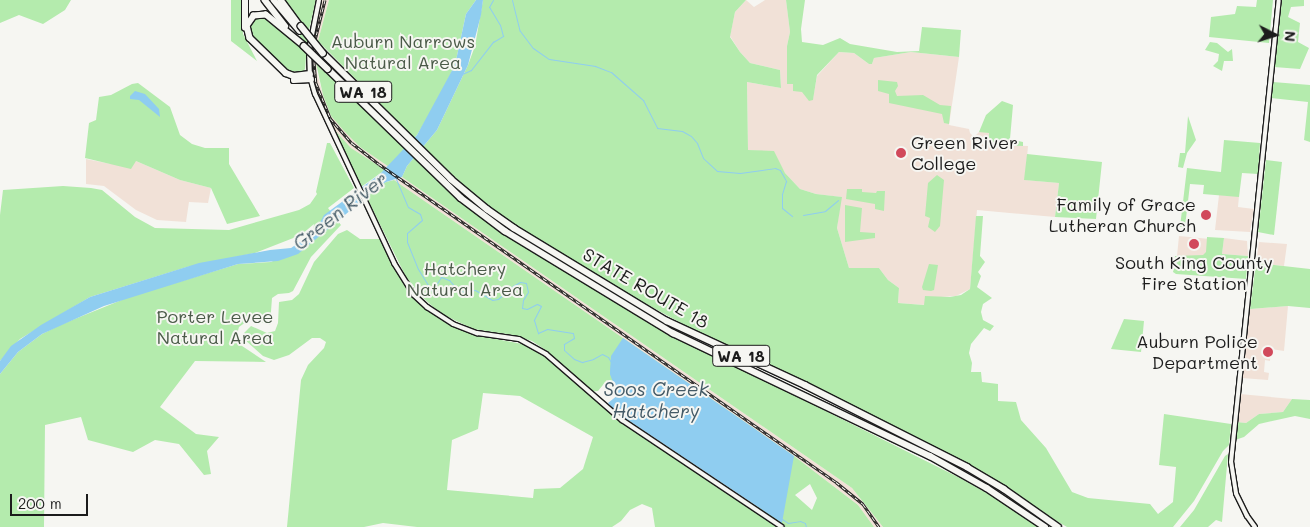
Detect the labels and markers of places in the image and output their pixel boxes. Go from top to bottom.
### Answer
place label: Green River College [911,132,1018,174]
marker: Green River College [895,147,907,159]
place label: Family of Grace Lutheran Church [1049,194,1196,236]
marker: Family of Grace Lutheran Church [1200,209,1212,221]
marker: South King County Fire Station [1188,238,1200,250]
place label: South King County Fire Station [1115,252,1273,294]
place label: Auburn Police Department [1136,331,1258,374]
marker: Auburn Police Department [1262,346,1274,358]

